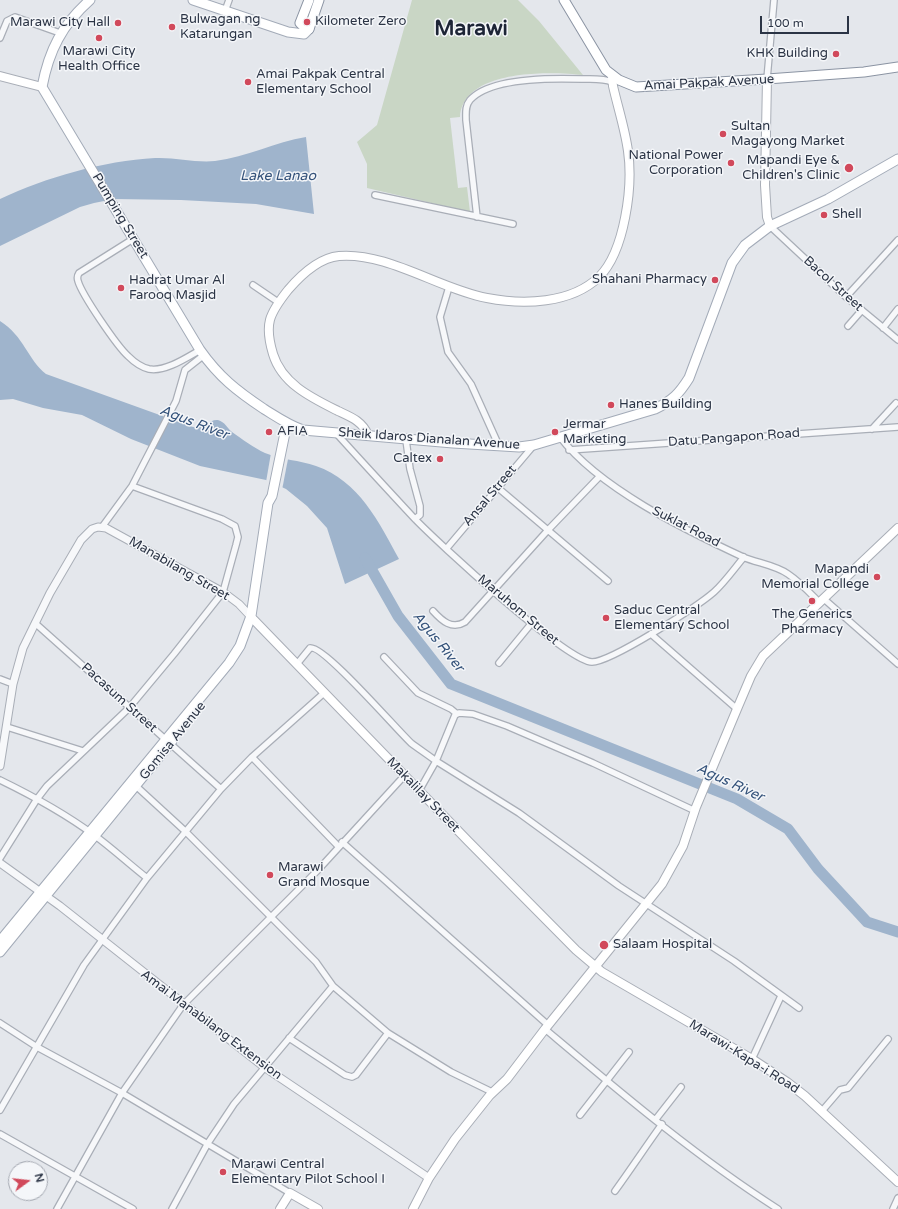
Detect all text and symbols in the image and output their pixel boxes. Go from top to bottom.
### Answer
scale bar [762,8,851,34]
place label: Bulwagan ng Katarungan [180,12,261,43]
place label: Kilometer Zero [315,14,406,30]
place label: Marawi City Hall [10,15,110,31]
district label: Marawi [434,16,508,42]
text: 100 m [767,16,804,30]
marker: Kilometer Zero [302,17,312,27]
marker: Marawi City Hall [113,18,123,28]
marker: Bulwagan ng Katarungan [167,22,177,32]
marker: Marawi City Health Office [94,33,104,43]
place label: Marawi City Health Office [58,44,140,75]
place label: KHK Building [747,46,828,62]
marker: KHK Building [831,49,841,59]
place label: Amai Pakpak Central Elementary School [256,67,385,98]
street label: Amai Pakpak Avenue [643,72,775,94]
marker: Amai Pakpak Central Elementary School [243,77,253,87]
place label: Sultan Magayong Market [731,119,845,150]
marker: Sultan Magayong Market [718,129,728,139]
place label: National Power Corporation [629,148,723,179]
place label: Mapandi Eye & Children's Clinic [742,153,840,184]
marker: National Power Corporation [726,158,736,168]
marker: Mapandi Eye & Children's Clinic [843,162,855,174]
water label: Lake Lanao [240,168,316,184]
street label: Pumping Street [88,171,152,261]
place label: Shell [832,207,862,223]
marker: Shell [819,210,829,220]
street label: Bacol Street [800,253,866,315]
place label: Shahani Pharmacy [592,272,707,288]
place label: Hadrat Umar Al Farooq Masjid [129,273,225,304]
marker: Shahani Pharmacy [710,275,720,285]
marker: Hadrat Umar Al Farooq Masjid [116,283,126,293]
place label: Hanes Building [619,397,712,413]
marker: Hanes Building [606,400,616,410]
water label: Agus River [157,402,231,444]
place label: Jermar Marketing [563,417,626,448]
place label: AFIA [277,424,308,440]
street label: Sheik Idaros Dianalan Avenue [338,425,520,453]
street label: Datu Pangapon Road [667,426,801,450]
marker: AFIA [264,427,274,437]
marker: Jermar Marketing [550,427,560,437]
place label: Caltex [393,451,432,467]
marker: Caltex [435,454,445,464]
street label: Ansal Street [460,462,520,530]
street label: Suklat Road [649,503,723,551]
street label: Manabilang Street [126,534,232,604]
place label: Mapandi Memorial College [761,562,869,593]
street label: Maruhom Street [474,572,562,648]
marker: Mapandi Memorial College [872,572,882,582]
marker: The Generics Pharmacy [807,596,817,606]
place label: Saduc Central Elementary School [614,603,729,634]
place label: The Generics Pharmacy [772,607,852,638]
water label: Agus River [409,609,467,675]
marker: Saduc Central Elementary School [601,613,611,623]
street label: Pacasum Street [78,660,160,736]
street label: Gomisa Avenue [137,699,209,783]
street label: Makalilay Street [383,754,463,836]
water label: Agus River [694,760,766,806]
place label: Marawi Grand Mosque [278,860,370,891]
marker: Marawi Grand Mosque [265,870,275,880]
place label: Salaam Hospital [613,937,712,953]
marker: Salaam Hospital [598,939,610,951]
street label: Amai Manabilang Extension [137,967,285,1083]
street label: Marawi-Kapa-i Road [686,1017,802,1097]
place label: Marawi Central Elementary Pilot School I [231,1157,385,1188]
north arrow [8,1161,48,1201]
marker: Marawi Central Elementary Pilot School I [218,1167,228,1177]
text: N [32,1172,47,1184]

